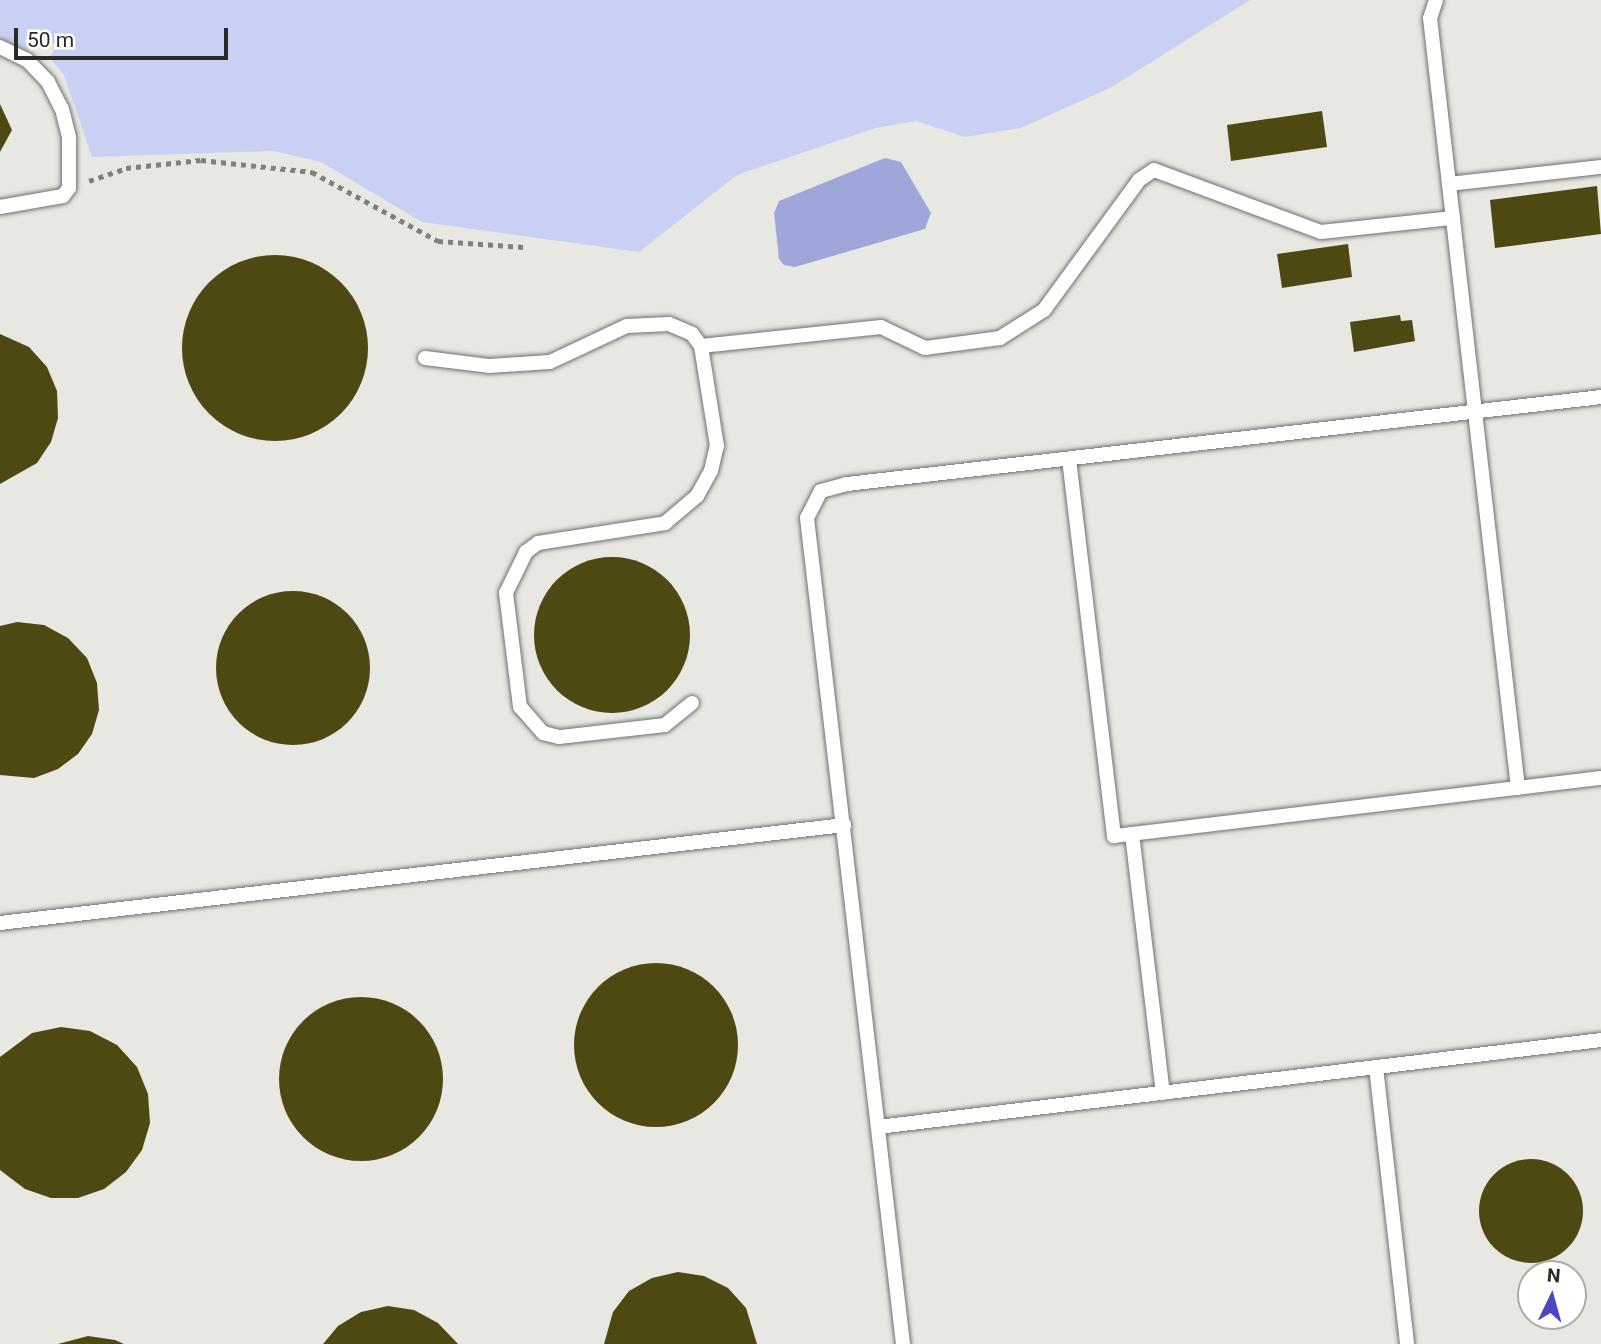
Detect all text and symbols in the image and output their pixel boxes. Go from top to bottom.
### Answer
scale bar [18,14,231,58]
text: 50 m [27,28,74,52]
north arrow [1517,1260,1587,1330]
text: N [1546,1264,1561,1288]

